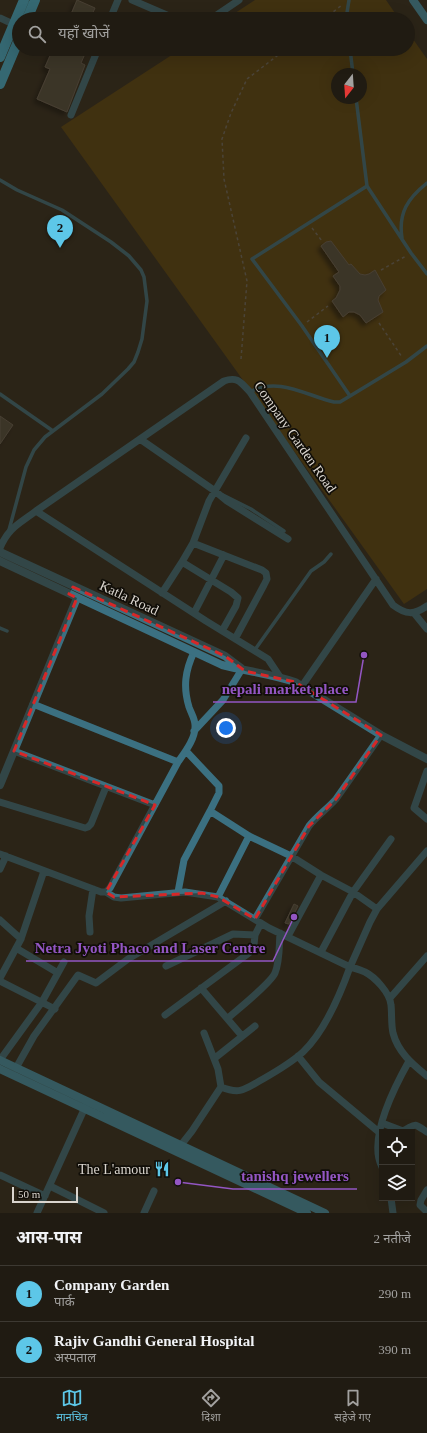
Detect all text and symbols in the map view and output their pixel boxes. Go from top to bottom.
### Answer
search box [12,12,415,56]
icon: search [26,23,48,45]
text: यहाँ खोजें [58,25,110,41]
north arrow [331,68,367,104]
pin: 2 [47,215,73,248]
pin: 1 [314,325,340,358]
street label: Company Garden Road [251,379,339,495]
street label: Katla Road [97,578,161,618]
callout: nepali market place [213,675,356,702]
text: nepali market place [222,681,349,697]
your location [216,718,236,738]
callout: Netra Jyoti Phaco and Laser Centre [26,934,273,961]
text: Netra Jyoti Phaco and Laser Centre [35,940,266,956]
map controls [379,1129,415,1201]
button: locate [379,1129,415,1165]
restaurant icon: The L'amour [153,1160,171,1178]
place label: The L'amour [78,1162,150,1177]
callout: tanishq jewellers [233,1162,357,1189]
button: layers [379,1165,415,1201]
text: tanishq jewellers [241,1168,349,1184]
scale bar [12,1185,78,1204]
text: 50 m [18,1188,40,1200]
text: आस-पास [16,1228,82,1247]
text: 2 नतीजे [374,1231,411,1246]
text: Company Garden [54,1277,169,1293]
text: 1 [26,1286,32,1301]
text: 290 m [378,1286,411,1301]
text: पार्क [54,1294,75,1309]
text: Rajiv Gandhi General Hospital [54,1333,254,1349]
text: 2 [26,1342,32,1357]
text: 390 m [378,1342,411,1357]
text: अस्पताल [54,1350,96,1365]
tab: मानचित्र [56,1387,88,1425]
tab: दिशा [200,1387,222,1425]
tab: सहेजे गए [334,1387,371,1425]

